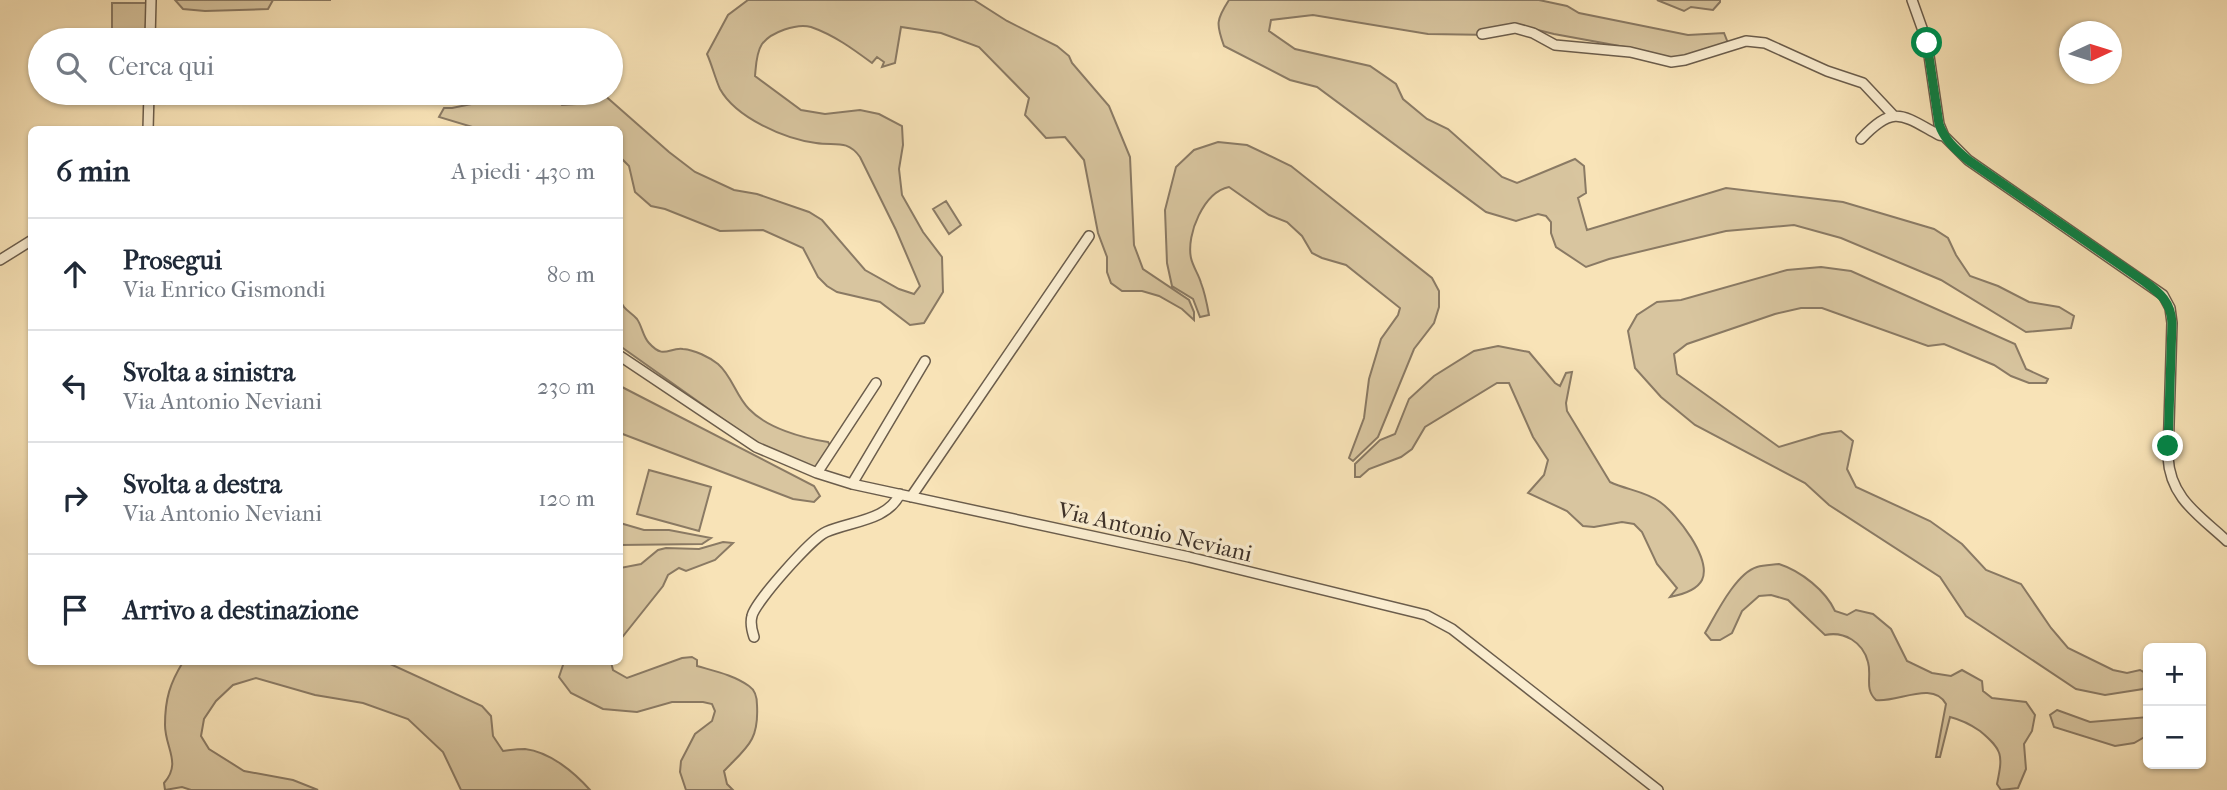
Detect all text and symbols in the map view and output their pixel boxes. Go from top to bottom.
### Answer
north arrow [2059,21,2122,84]
route start [1911,27,1942,58]
search box [28,28,623,105]
icon: search [52,48,90,86]
text: Cerca qui [108,51,214,82]
text: 6 min [56,154,130,189]
text: A piedi · 430 m [451,158,595,185]
text: Prosegui [123,245,222,276]
icon: ahead [56,255,94,293]
text: 80 m [547,261,595,288]
text: Via Enrico Gismondi [123,276,326,303]
text: Svolta a sinistra [123,357,295,388]
icon: left [56,367,94,405]
text: 230 m [537,373,595,400]
text: Via Antonio Neviani [123,388,322,415]
route end [2152,430,2183,461]
text: Svolta a destra [123,469,282,500]
icon: right [56,479,94,517]
text: 120 m [538,485,595,512]
street label: Via Antonio Neviani [1054,496,1255,568]
text: Via Antonio Neviani [123,500,322,527]
icon: arrive [56,591,94,629]
text: Arrivo a destinazione [123,595,359,626]
map controls [2143,643,2206,769]
button: + [2143,643,2206,706]
button: − [2143,706,2206,769]

